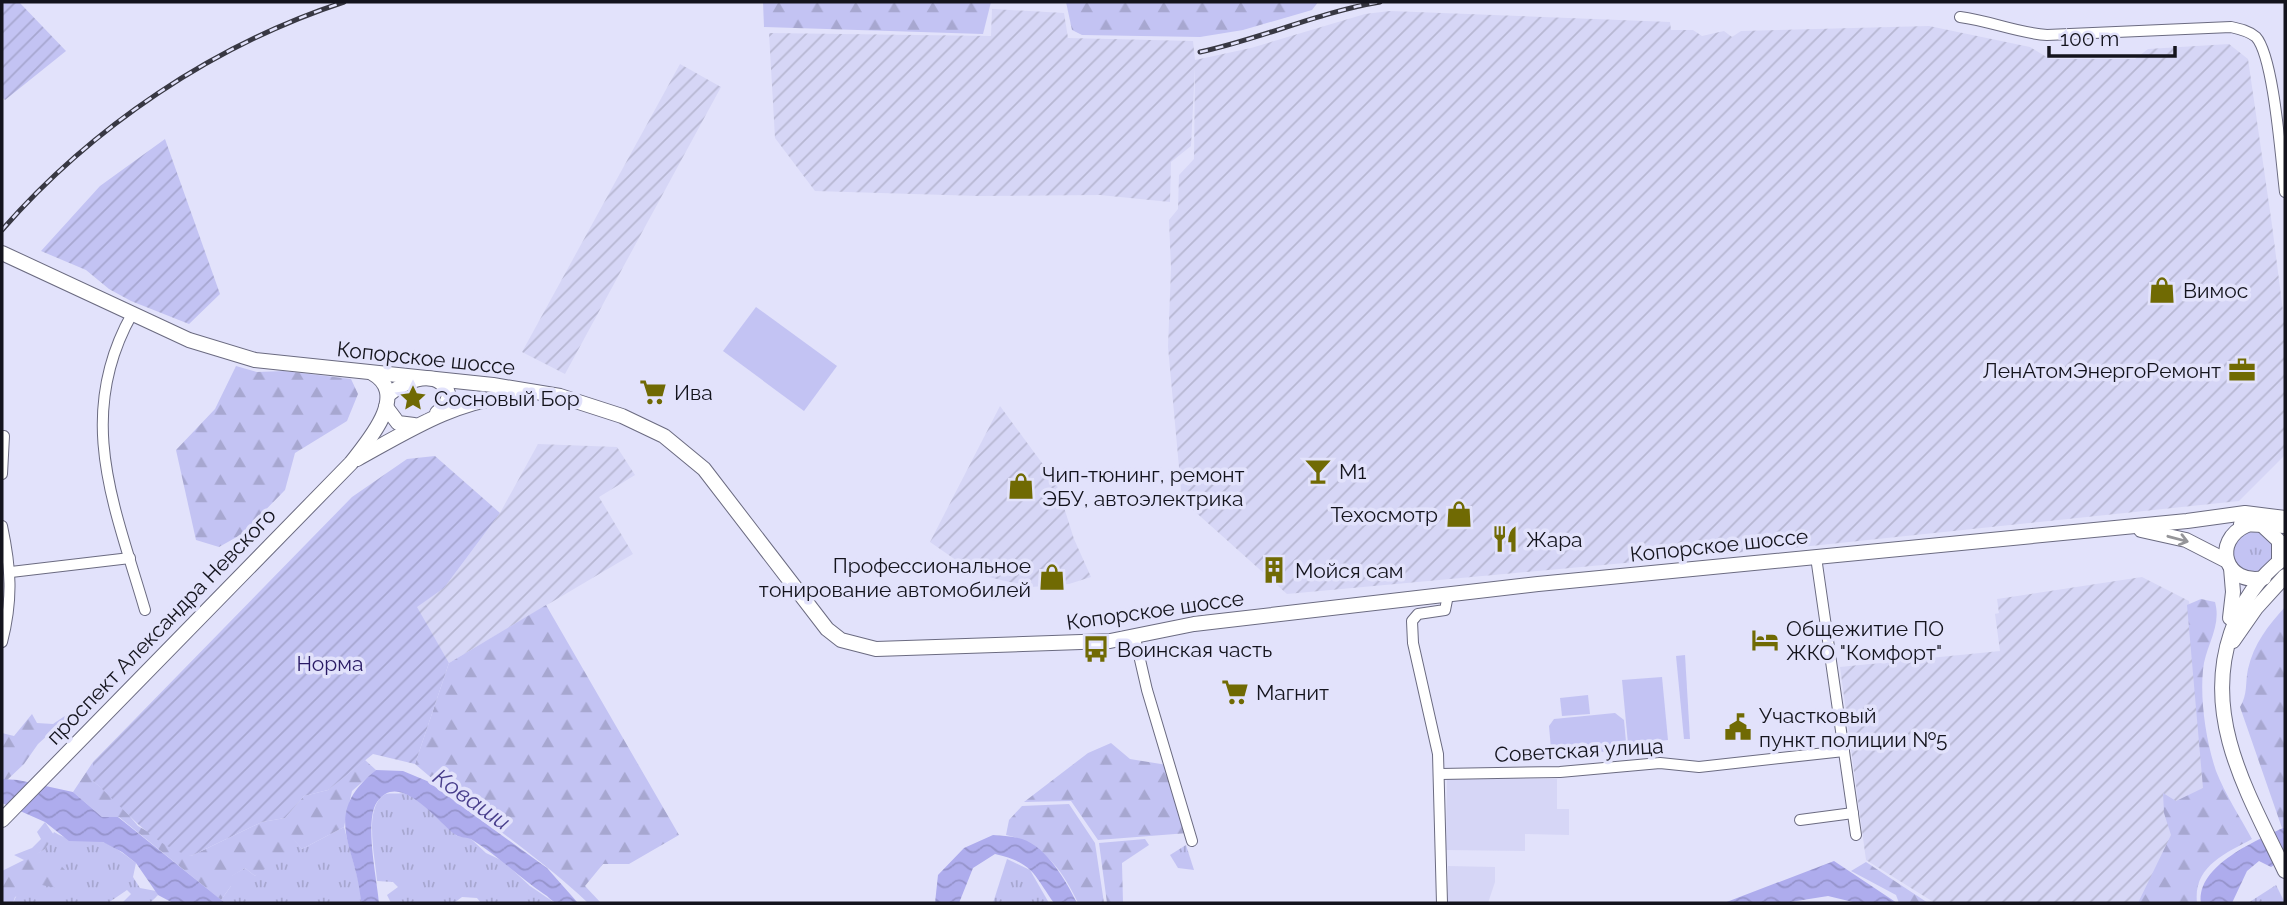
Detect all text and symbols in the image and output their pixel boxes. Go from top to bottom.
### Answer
scale bar [2049,14,2175,58]
text: 100 m [2060,26,2119,51]
shop icon: Вимос [2147,275,2177,305]
place label: Вимос [2183,278,2248,303]
street label: Копорское шоссе [336,336,516,380]
office icon: ЛенАтомЭнергоРемонт [2227,355,2257,385]
place label: ЛенАтомЭнергоРемонт [1982,358,2221,383]
supermarket icon: Ива [638,377,668,407]
place label: Ива [674,380,713,405]
place icon: Сосновый Бор [398,383,428,413]
place label: Сосновый Бор [434,386,580,411]
bar icon: М1 [1303,456,1333,486]
place label: М1 [1339,459,1366,484]
place label: Чип-тюнинг, ремонт ЭБУ, автоэлектрика [1042,462,1245,511]
shop icon: Чип-тюнинг, ремонт ЭБУ, автоэлектрика [1006,471,1036,501]
shop icon: Техосмотр [1444,499,1474,529]
place label: Техосмотр [1330,502,1438,527]
street label: проспект Александра Невского [41,503,281,749]
street label: Копорское шоссе [1629,523,1809,567]
restaurant icon: Жара [1490,524,1520,554]
place label: Жара [1526,527,1583,552]
one-way arrow [2166,533,2189,546]
place label: Профессиональное тонирование автомобилей [759,553,1031,602]
building icon: Мойся сам [1259,555,1289,585]
place label: Мойся сам [1295,558,1404,583]
shop icon: Профессиональное тонирование автомобилей [1037,562,1067,592]
street label: Копорское шоссе [1065,585,1245,635]
place label: Общежитие ПО ЖКО "Комфорт" [1786,616,1944,665]
hotel icon: Общежитие ПО ЖКО "Комфорт" [1750,625,1780,655]
bus stop icon: Воинская часть [1081,634,1111,664]
place label: Воинская часть [1117,637,1272,662]
park label: Норма [297,651,363,676]
supermarket icon: Магнит [1220,677,1250,707]
place label: Магнит [1256,680,1329,705]
place label: Участковый пункт полиции №5 [1759,703,1948,752]
public building icon: Участковый пункт полиции №5 [1723,712,1753,742]
street label: Советская улица [1494,733,1664,767]
water label: Коваши [428,763,516,835]

